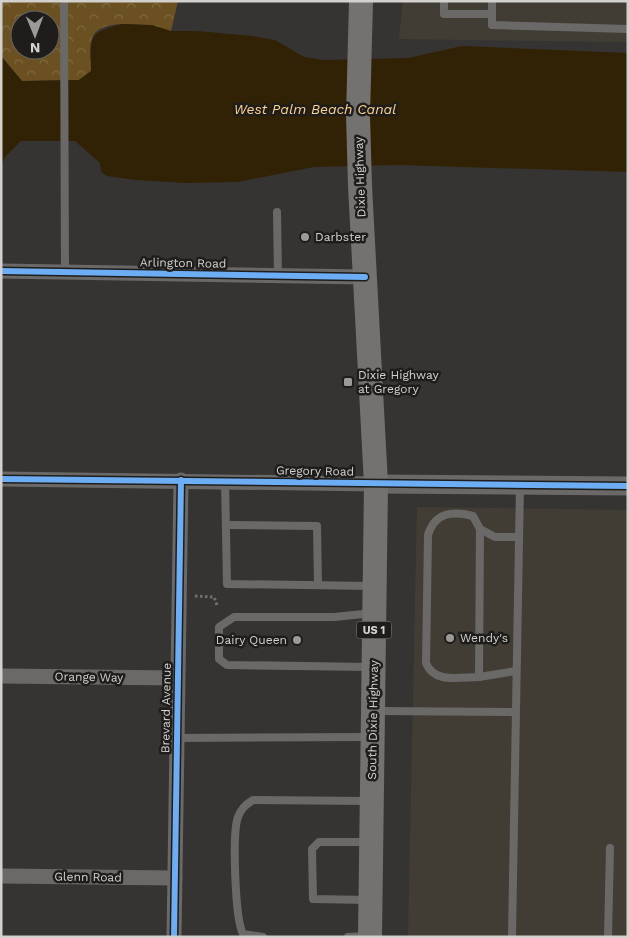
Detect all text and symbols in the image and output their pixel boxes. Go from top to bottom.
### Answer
north arrow [10,10,60,60]
text: N [30,40,41,56]
water label: West Palm Beach Canal [234,101,396,117]
street label: Dixie Highway [352,136,368,218]
place label: Darbster [315,230,366,244]
marker: Darbster [299,231,311,243]
street label: Arlington Road [140,255,226,271]
place label: Dixie Highway at Gregory [358,368,439,396]
marker: Dixie Highway at Gregory [342,376,354,388]
street label: Gregory Road [276,463,354,479]
road number: US 1 [356,622,392,638]
place label: Wendy's [460,631,508,645]
marker: Wendy's [444,632,456,644]
place label: Dairy Queen [216,633,287,647]
marker: Dairy Queen [291,634,303,646]
street label: South Dixie Highway [365,659,381,780]
street label: Brevard Avenue [158,663,174,753]
street label: Orange Way [55,669,124,685]
street label: Glenn Road [54,869,122,885]

